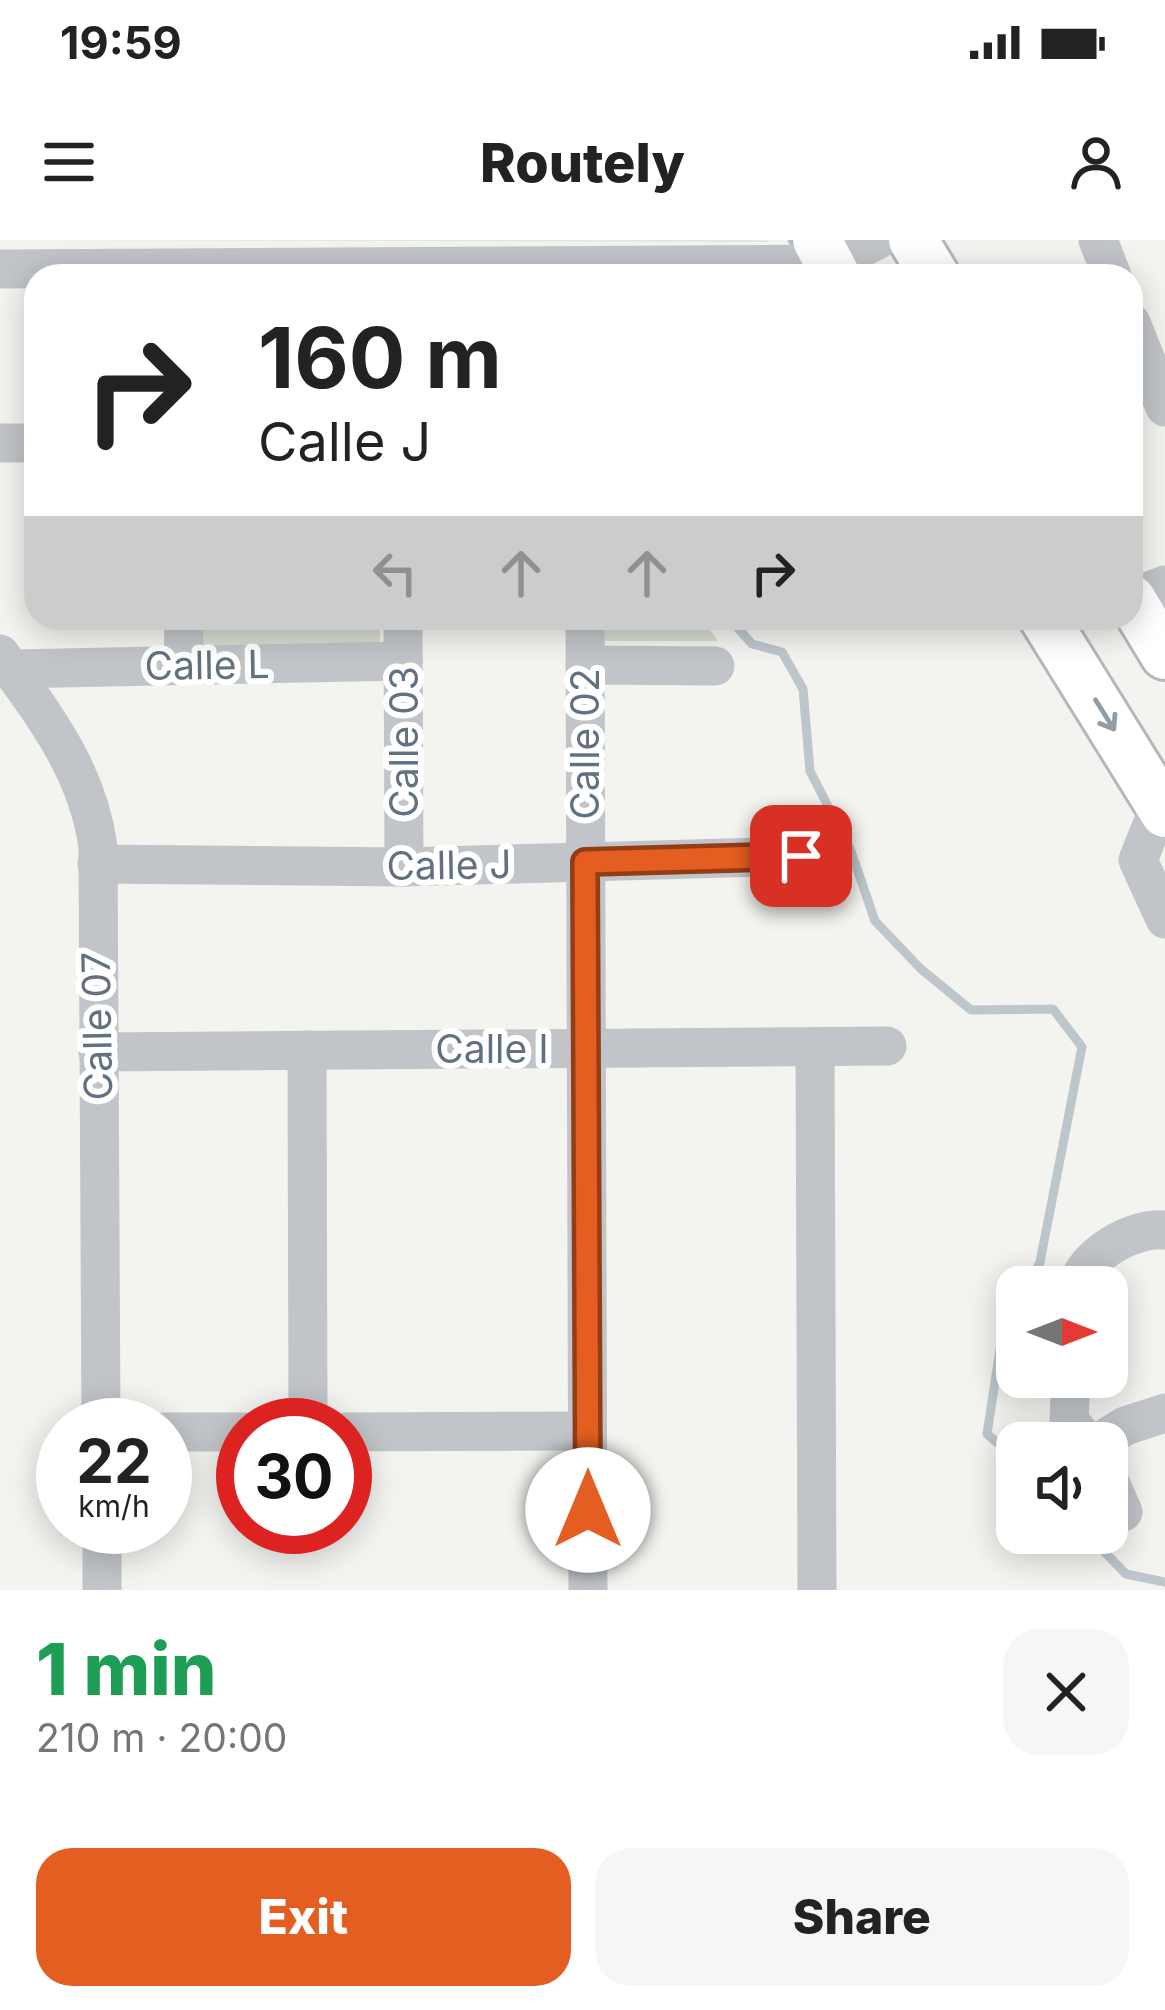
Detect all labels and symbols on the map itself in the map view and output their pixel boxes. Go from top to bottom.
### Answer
street label: Calle L [144,640,270,689]
street label: Calle 03 [380,666,427,818]
street label: Calle 02 [561,668,608,820]
one-way arrow [1092,698,1117,732]
pin [750,805,852,907]
street label: Calle J [386,840,512,889]
street label: Calle 07 [72,951,121,1101]
street label: Calle I [435,1025,549,1072]
north arrow [996,1266,1128,1398]
speed limit sign: 30 [216,1398,372,1554]
position arrow [525,1447,651,1573]

